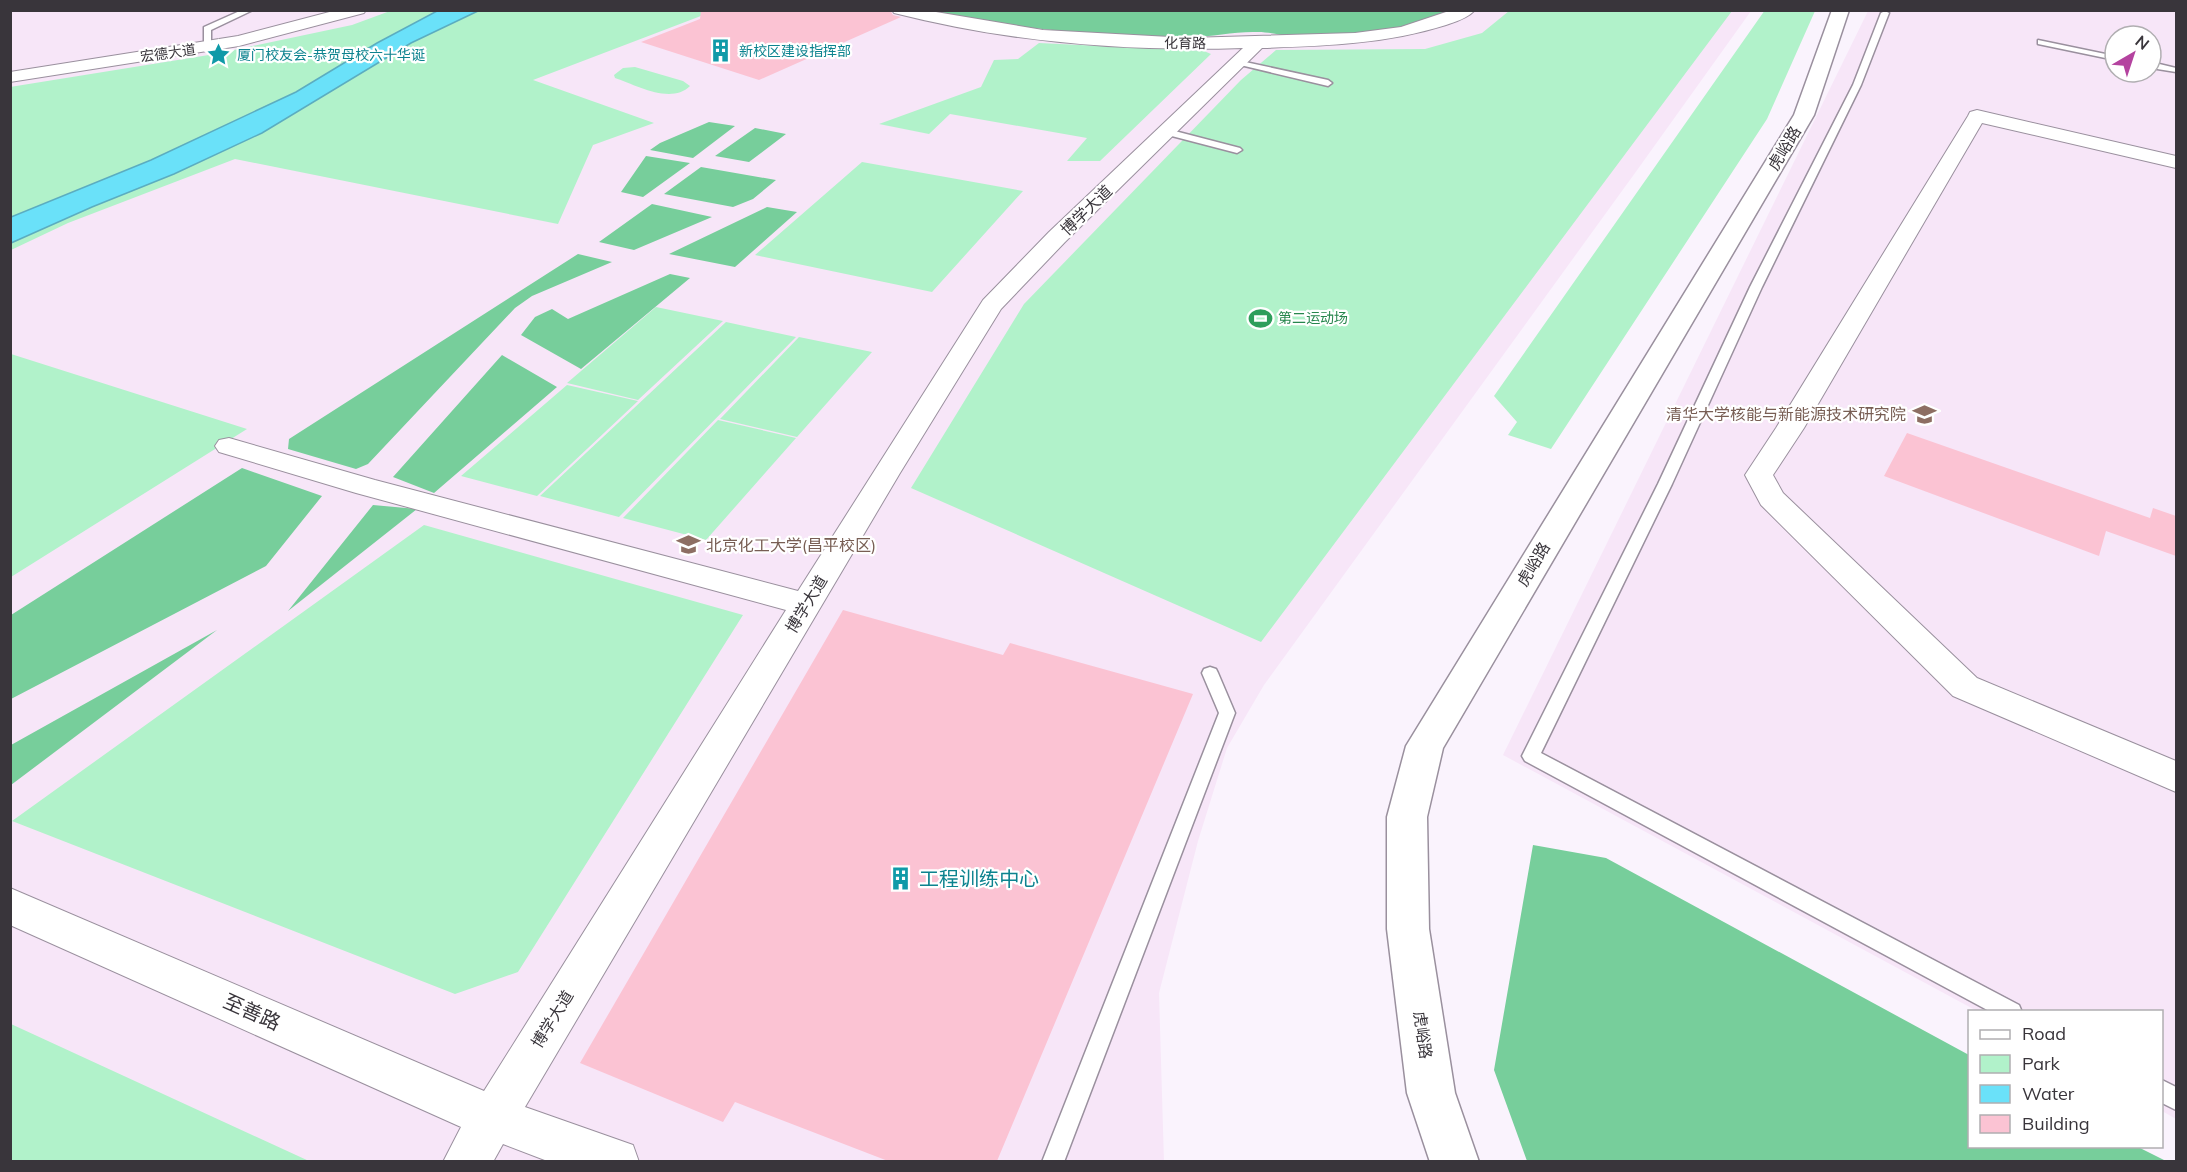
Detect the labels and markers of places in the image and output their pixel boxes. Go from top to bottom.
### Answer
building icon: 新校区建设指挥部 [708,38,734,64]
place icon: 厦门校友会-恭贺母校六十华诞 [206,42,232,68]
place label: 新校区建设指挥部 [739,42,851,60]
place label: 厦门校友会-恭贺母校六十华诞 [237,46,425,64]
sports icon: 第二运动场 [1247,305,1273,331]
place label: 第二运动场 [1278,309,1348,327]
school or university icon: 清华大学核能与新能源技术研究院 [1911,401,1937,427]
place label: 清华大学核能与新能源技术研究院 [1666,404,1906,424]
school or university icon: 北京化工大学(昌平校区) [675,532,701,558]
place label: 北京化工大学(昌平校区) [706,535,876,555]
building icon: 工程训练中心 [888,866,914,892]
place label: 工程训练中心 [919,866,1039,891]

